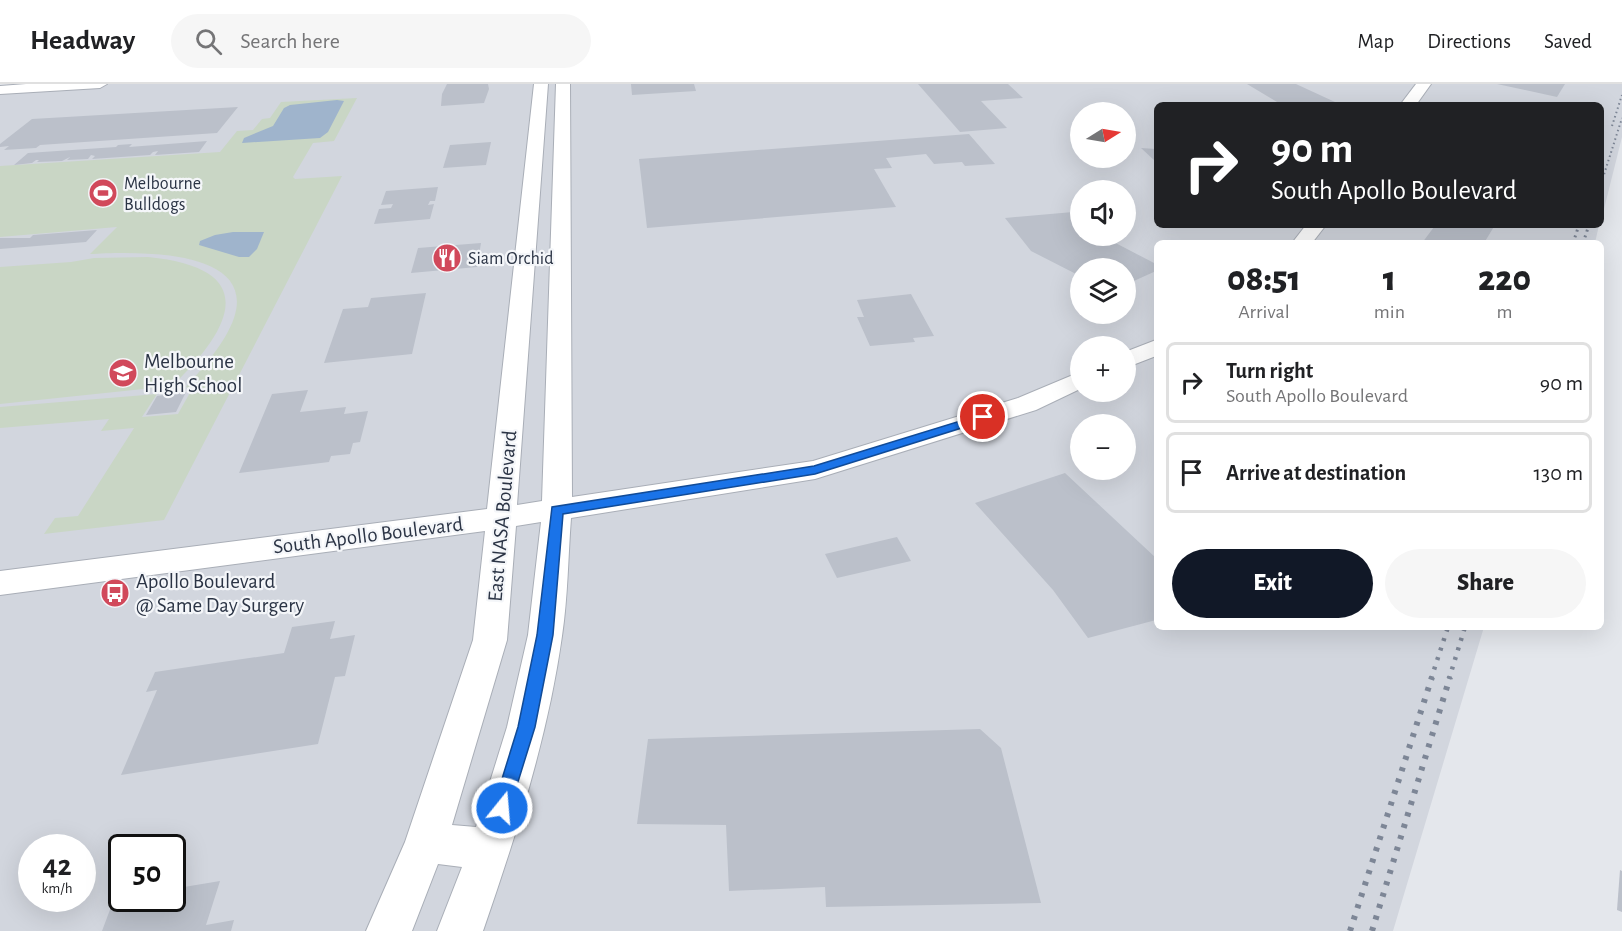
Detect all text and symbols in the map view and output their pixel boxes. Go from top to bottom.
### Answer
search box [171,14,591,68]
icon: search [192,25,225,58]
text: Headway [30,27,135,55]
text: Search here [240,30,340,52]
text: Map [1358,31,1394,52]
text: Directions [1427,31,1511,52]
text: Saved [1544,31,1592,52]
north arrow [1070,102,1136,168]
map controls [1070,102,1136,480]
icon: right [1172,126,1250,204]
text: 90 m [1271,128,1353,170]
place label: Melbourne Bulldogs [124,175,201,214]
sports icon: Melbourne Bulldogs [87,177,119,209]
text: South Apollo Boulevard [1271,177,1517,204]
button: sound [1070,180,1136,246]
restaurant icon: Siam Orchid [431,242,463,274]
place label: Siam Orchid [468,250,554,268]
button: layers [1070,258,1136,324]
text: 08:51 [1227,261,1301,297]
text: 1 [1383,261,1396,297]
text: 220 [1478,261,1531,297]
text: Arrival [1238,302,1290,322]
text: min [1374,302,1405,322]
text: m [1496,302,1512,322]
button: + [1070,336,1136,402]
place label: Melbourne High School [144,351,242,396]
school or university icon: Melbourne High School [107,357,139,389]
text: Turn right [1226,360,1313,382]
icon: right [1175,366,1208,399]
text: 90 m [1540,372,1583,394]
text: South Apollo Boulevard [1226,386,1408,406]
pin [957,391,1008,442]
icon: arrive [966,400,999,433]
button: − [1070,414,1136,480]
street label: East NASA Boulevard [485,429,520,603]
icon: arrive [1175,456,1208,489]
text: Arrive at destination [1226,462,1406,484]
text: 130 m [1534,462,1583,484]
street label: South Apollo Boulevard [272,513,464,558]
button: Exit [1172,549,1373,618]
button: Share [1385,549,1586,618]
place label: Apollo Boulevard @ Same Day Surgery [136,571,304,616]
bus stop icon: Apollo Boulevard @ Same Day Surgery [99,577,131,609]
position arrow [470,776,534,840]
speed limit sign: 50 [108,834,186,912]
text: 42 [42,851,72,881]
text: km/h [42,881,72,896]

